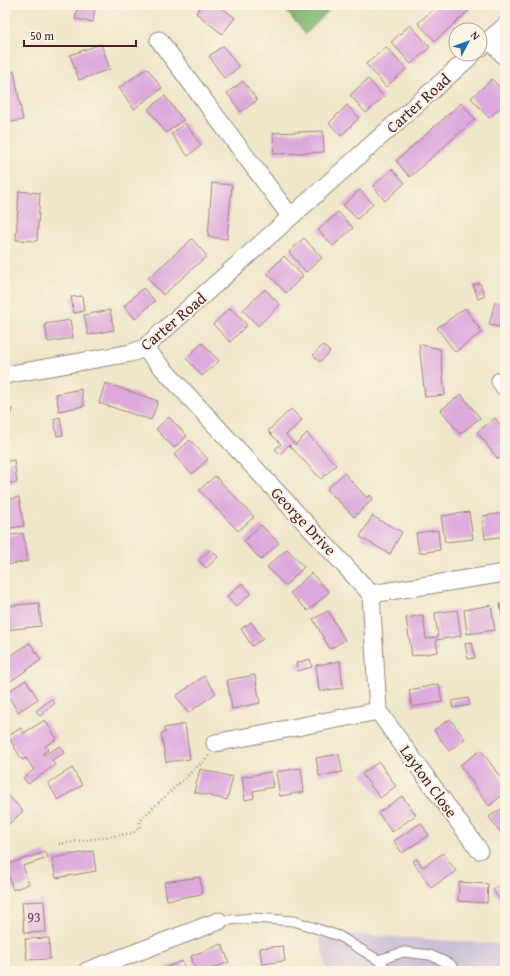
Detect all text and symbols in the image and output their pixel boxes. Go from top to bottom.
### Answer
scale bar [24,22,136,48]
north arrow [448,22,488,62]
text: 50 m [30,27,54,44]
text: N [467,27,484,44]
street label: Carter Road [380,67,456,139]
street label: Carter Road [135,286,212,356]
street label: George Drive [266,481,342,561]
street label: Layton Close [394,740,464,822]
house number: 93 [27,907,41,927]

